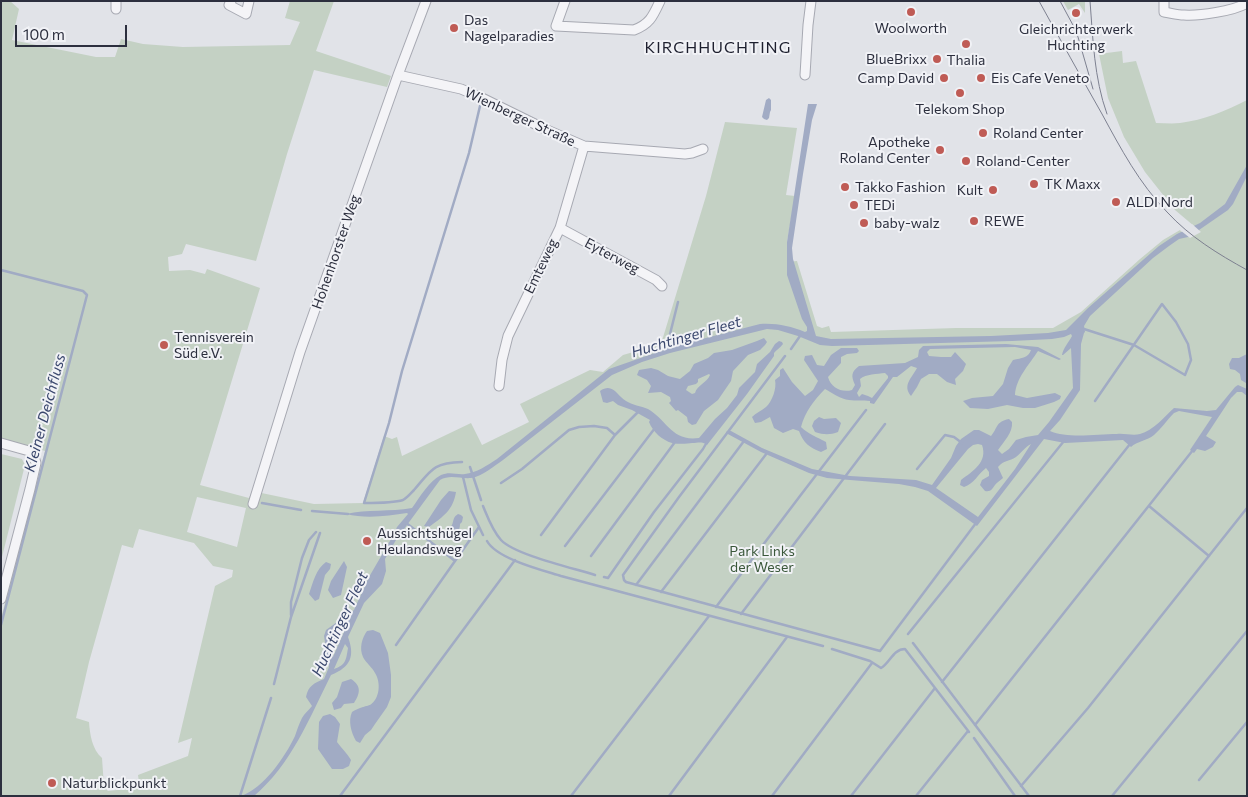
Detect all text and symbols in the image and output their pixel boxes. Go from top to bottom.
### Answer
marker: Woolworth [905,6,917,18]
marker: Gleichrichterwerk Huchting [1070,7,1082,19]
place label: Das Nagelparadies [464,12,554,44]
scale bar [18,15,130,47]
place label: Woolworth [875,20,947,36]
place label: Gleichrichterwerk Huchting [1019,21,1133,54]
marker: Das Nagelparadies [448,22,460,34]
text: 100 m [23,25,65,43]
district label: KIRCHHUCHTING [643,38,793,58]
marker: Thalia [960,38,972,50]
place label: BlueBrixx [866,51,927,67]
place label: Thalia [947,52,985,68]
marker: BlueBrixx [931,53,943,65]
place label: Camp David [858,70,934,86]
place label: Eis Cafe Veneto [991,70,1089,86]
marker: Camp David [938,72,950,84]
marker: Eis Cafe Veneto [975,72,987,84]
street label: Wienberger Straße [462,84,578,150]
marker: Telekom Shop [954,87,966,99]
place label: Telekom Shop [915,101,1005,117]
place label: Roland Center [993,125,1084,141]
marker: Roland Center [977,127,989,139]
place label: Apotheke Roland Center [839,134,930,166]
marker: Apotheke Roland Center [934,144,946,156]
place label: Roland-Center [976,153,1070,169]
marker: Roland-Center [960,155,972,167]
place label: TK Maxx [1044,176,1101,192]
marker: TK Maxx [1028,178,1040,190]
place label: Takko Fashion [855,179,945,195]
marker: Takko Fashion [839,181,851,193]
place label: Kult [957,182,983,198]
marker: Kult [987,184,999,196]
street label: Hohenhorster Weg [309,193,363,311]
place label: ALDI Nord [1126,194,1193,210]
marker: ALDI Nord [1110,196,1122,208]
place label: TEDi [864,197,895,213]
marker: TEDi [848,199,860,211]
place label: REWE [984,213,1024,229]
place label: baby-walz [874,215,940,231]
marker: REWE [968,215,980,227]
marker: baby-walz [858,217,870,229]
street label: Eyterweg [582,235,642,277]
street label: Emteweg [520,236,562,296]
water label: Huchtinger Fleet [629,313,743,361]
place label: Tennisverein Süd e.V. [174,329,254,362]
marker: Tennisverein Süd e.V. [158,339,170,351]
water label: Kleiner Deichfluss [21,352,69,474]
place label: Aussichtshügel Heulandsweg [377,525,472,558]
marker: Aussichtshügel Heulandsweg [361,535,373,547]
park label: Park Links der Weser [729,543,795,576]
water label: Huchtinger Fleet [308,569,372,679]
place label: Naturblickpunkt [62,775,166,791]
marker: Naturblickpunkt [46,777,58,789]

